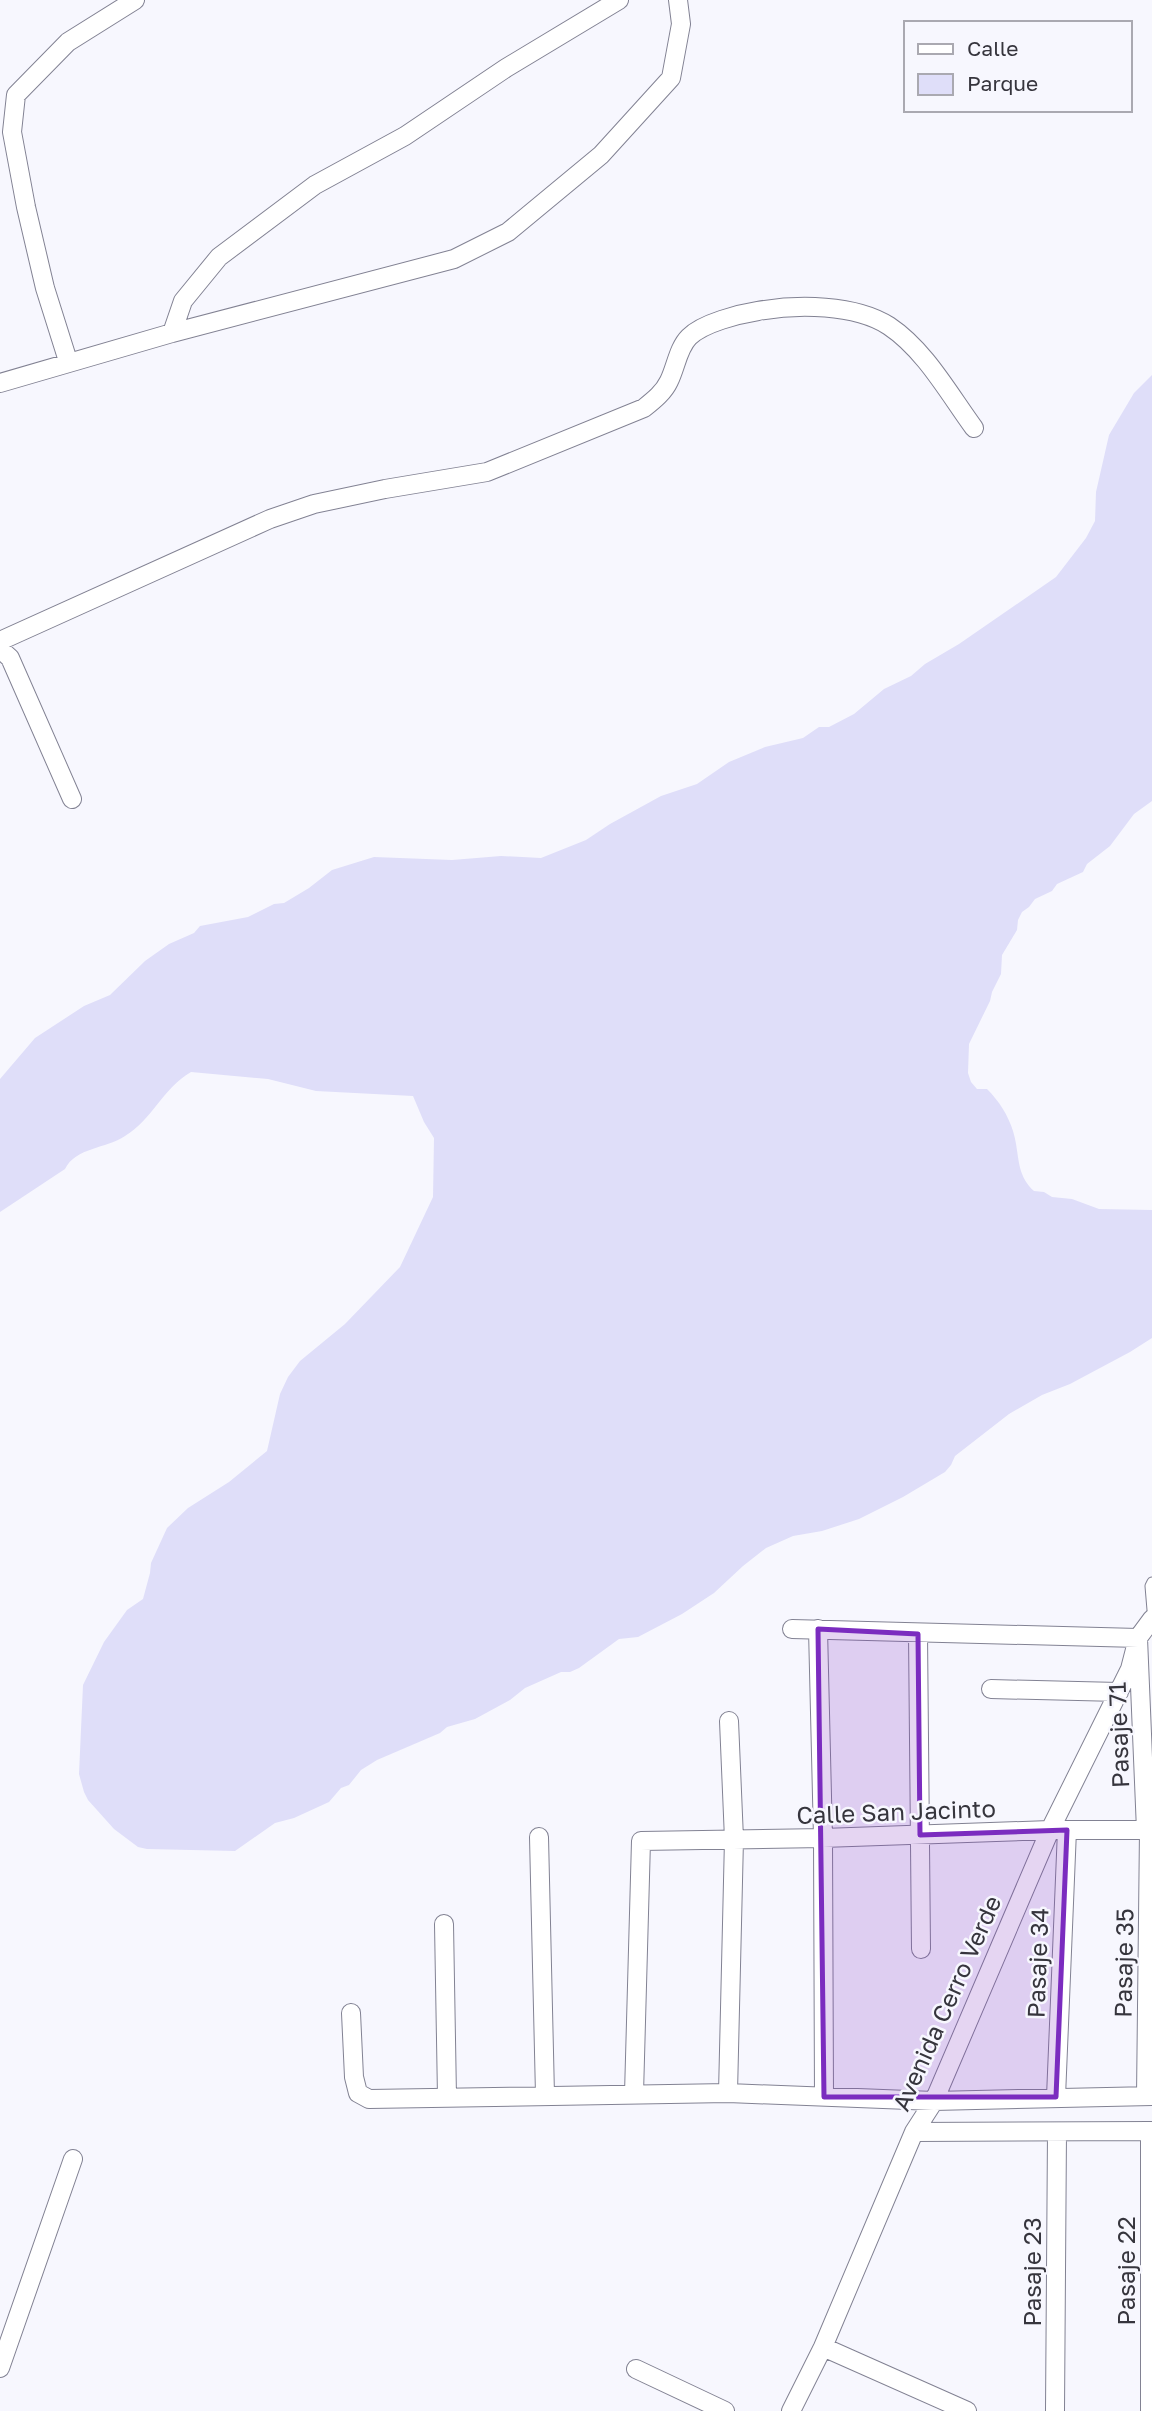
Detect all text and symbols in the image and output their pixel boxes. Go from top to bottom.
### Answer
legend [904,21,1131,112]
text: Calle [967,35,1019,61]
text: Parque [967,70,1038,96]
street label: Pasaje 71 [1102,1682,1134,1788]
street label: Calle San Jacinto [796,1793,996,1829]
street label: Avenida Cerro Verde [885,1891,1007,2115]
street label: Pasaje 34 [1021,1907,1053,2019]
street label: Pasaje 35 [1108,1908,1138,2018]
street label: Pasaje 22 [1111,2216,1140,2326]
street label: Pasaje 23 [1017,2217,1046,2327]

